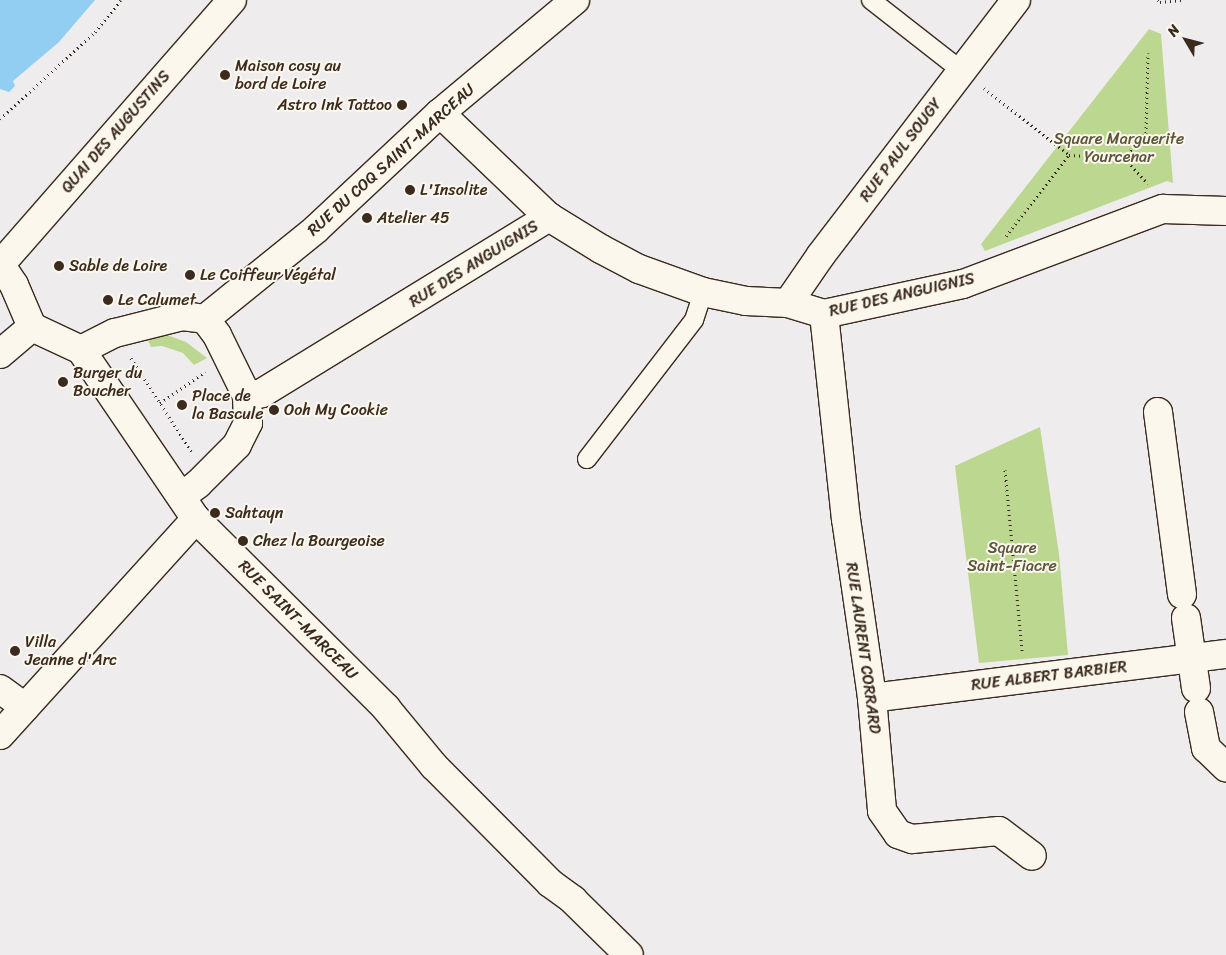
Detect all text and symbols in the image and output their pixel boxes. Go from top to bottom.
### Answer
north arrow [1161,15,1211,65]
text: N [1161,19,1187,42]
place label: Maison cosy au bord de Loire [235,56,341,94]
street label: QUAI DES AUGUSTINS [57,66,175,198]
marker: Maison cosy au bord de Loire [219,69,231,81]
street label: RUE DU COQ SAINT-MARCEAU [304,80,478,240]
place label: Astro Ink Tattoo [276,95,392,115]
street label: RUE PAUL SOUGY [856,95,946,205]
marker: Astro Ink Tattoo [396,99,408,111]
park label: Square Marguerite Yourcenar [1053,129,1185,167]
place label: L'Insolite [420,180,488,200]
marker: L'Insolite [404,184,416,196]
place label: Atelier 45 [377,208,450,228]
marker: Atelier 45 [361,212,373,224]
street label: RUE DES ANGUIGNIS [405,216,543,312]
place label: Sable de Loire [69,256,168,276]
marker: Sable de Loire [53,260,65,272]
place label: Le Coiffeur Végétal [200,265,336,285]
marker: Le Coiffeur Végétal [184,269,196,281]
street label: RUE DES ANGUIGNIS [827,269,977,321]
place label: Le Calumet [118,290,195,310]
marker: Le Calumet [102,294,114,306]
place label: Burger du Boucher [73,363,142,401]
marker: Burger du Boucher [57,376,69,388]
place label: Place de la Bascule [192,386,263,424]
marker: Place de la Bascule [176,399,188,411]
place label: Ooh My Cookie [284,400,388,420]
marker: Ooh My Cookie [268,404,280,416]
place label: Sahtayn [225,503,283,523]
marker: Sahtayn [209,507,221,519]
place label: Chez la Bourgeoise [253,531,384,551]
marker: Chez la Bourgeoise [237,535,249,547]
park label: Square Saint-Fiacre [967,538,1057,576]
street label: RUE SAINT-MARCEAU [235,557,361,683]
street label: RUE LAURENT CORRARD [841,561,885,735]
place label: Villa Jeanne d'Arc [25,632,117,670]
marker: Villa Jeanne d'Arc [9,645,21,657]
street label: RUE ALBERT BARBIER [970,657,1128,695]

